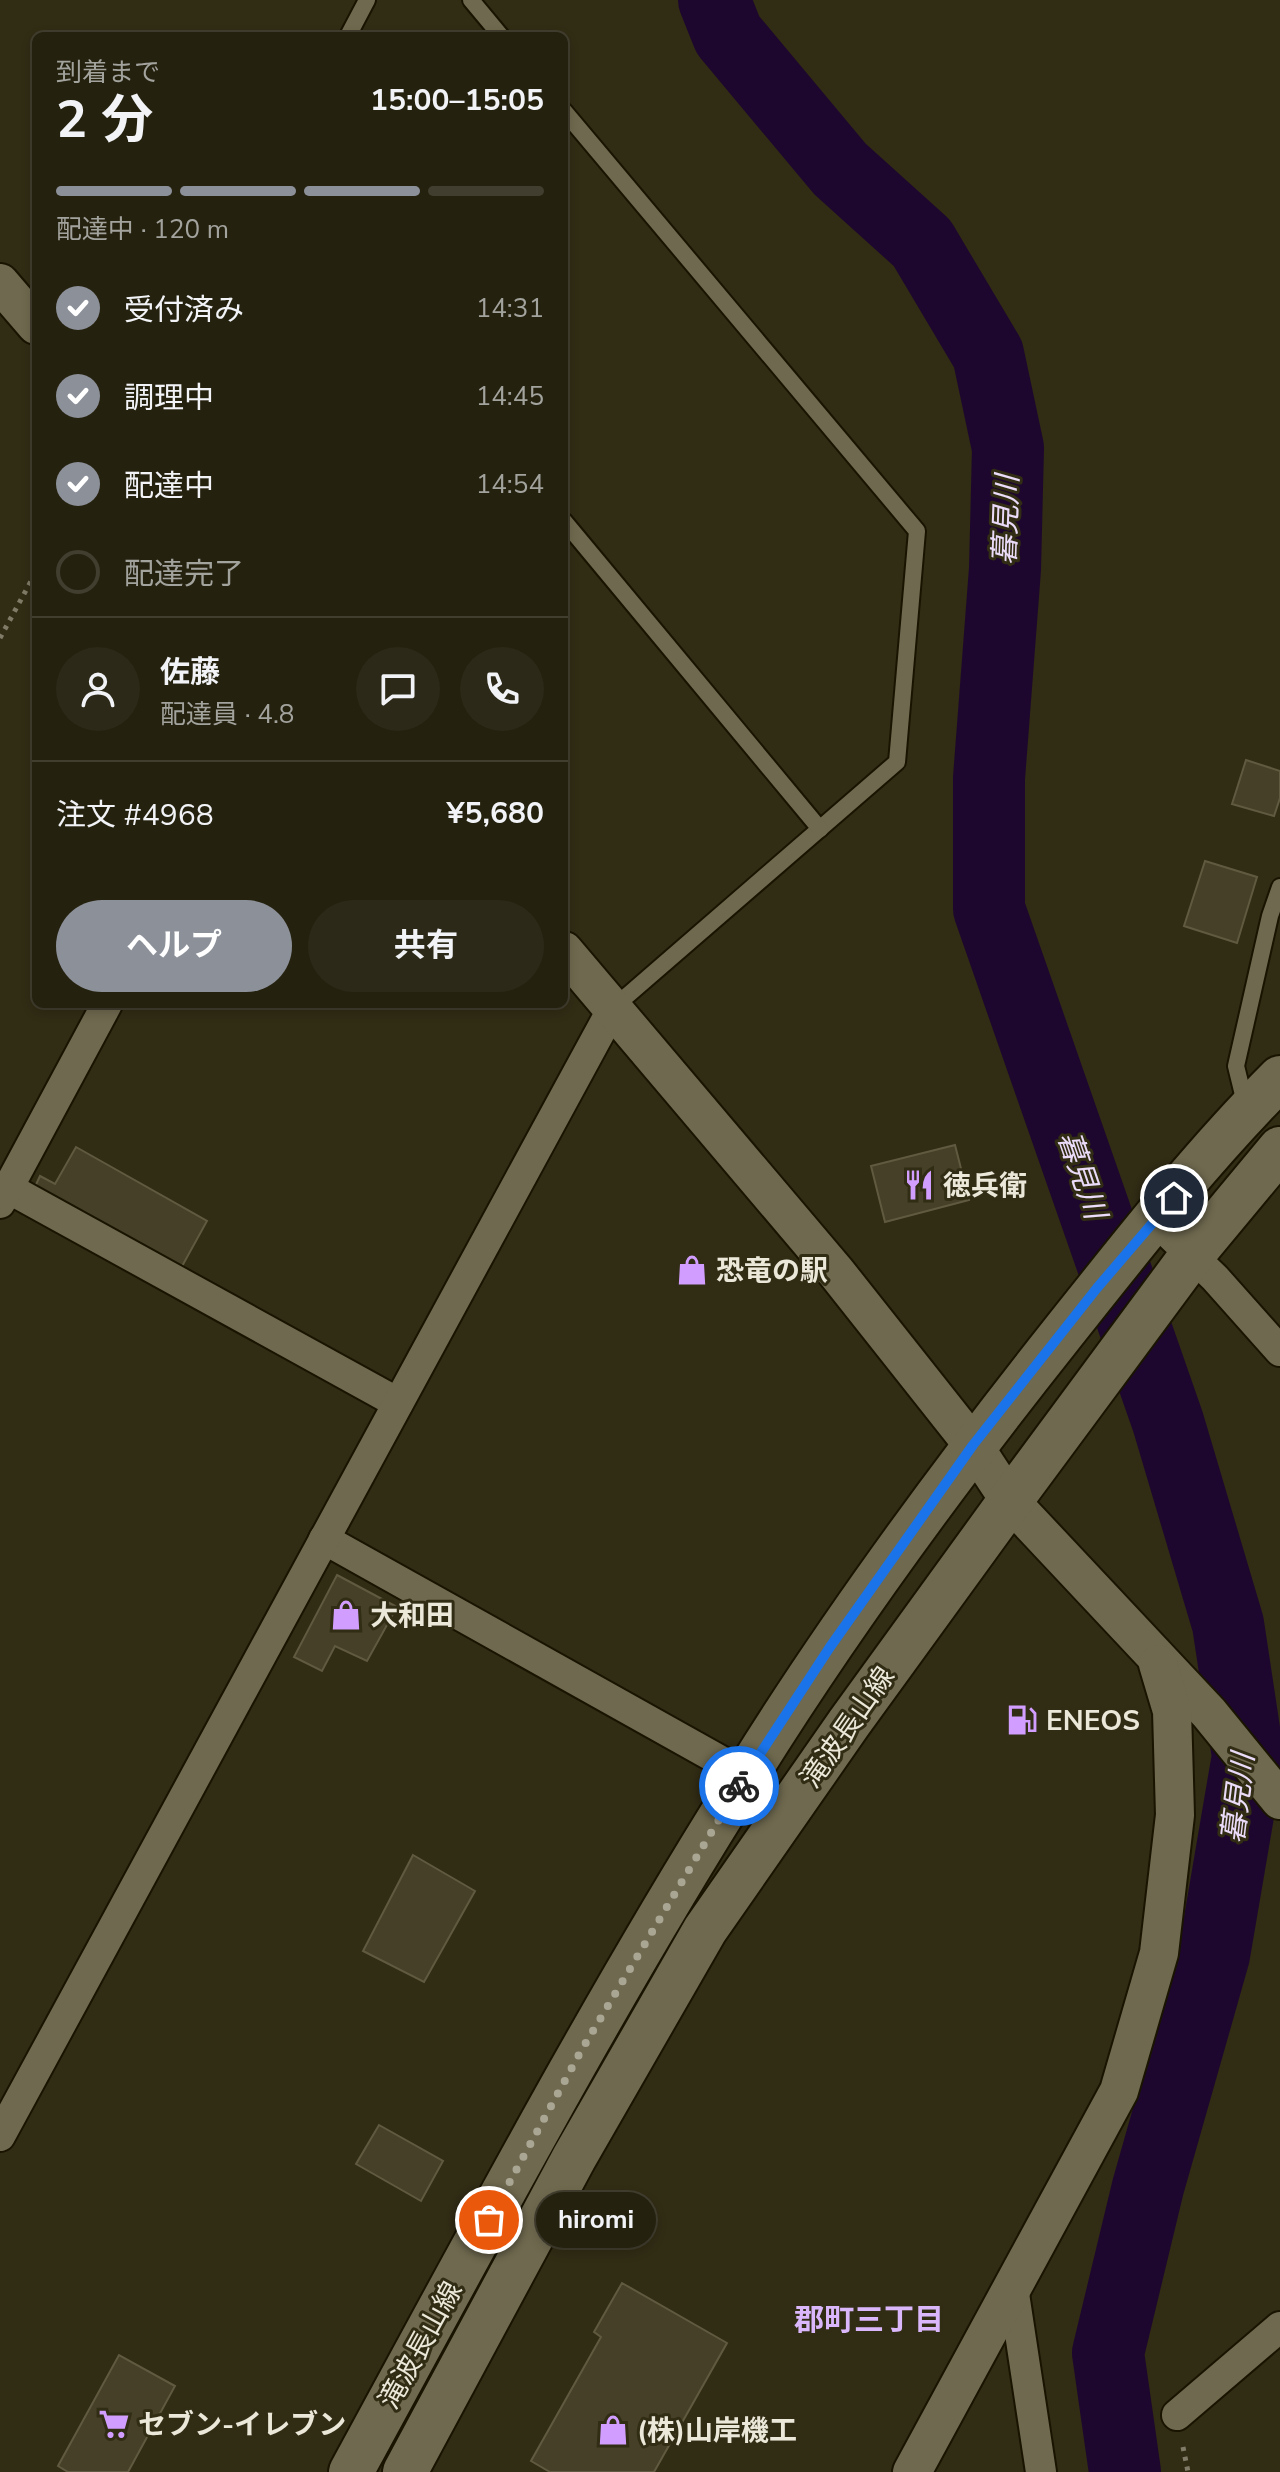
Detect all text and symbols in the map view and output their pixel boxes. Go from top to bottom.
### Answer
text: 到着まで [56,55,160,90]
text: 15:00–15:05 [370,80,544,121]
text: 2 分 [56,84,153,155]
text: 配達中 · 120 m [56,212,229,247]
icon: check [56,286,100,330]
text: 受付済み [124,290,244,331]
text: 14:31 [476,291,544,326]
icon: check [56,374,100,418]
text: 調理中 [124,378,214,419]
text: 14:45 [476,379,544,414]
icon: check [56,462,100,506]
text: 配達中 [124,466,214,507]
text: 14:54 [476,467,544,502]
water label: 暮見川 [984,471,1029,566]
text: 配達完了 [124,554,244,595]
button: person [56,647,140,731]
button: chat [356,647,440,731]
button: phone [460,647,544,731]
text: 佐藤 [160,652,220,693]
text: 配達員 · 4.8 [160,697,294,732]
text: ¥5,680 [447,793,544,834]
text: 注文 #4968 [56,795,214,836]
button: ヘルプ [56,900,292,992]
button: 共有 [308,900,544,992]
water label: 暮見川 [1047,1126,1117,1227]
pin [1140,1164,1208,1232]
place label: 徳兵衛 [943,1167,1027,1205]
restaurant icon: 徳兵衛 [902,1168,936,1202]
icon: home [1152,1176,1196,1220]
place label: 恐竜の駅 [716,1252,828,1290]
shop icon: 恐竜の駅 [675,1253,709,1287]
place label: 大和田 [370,1597,454,1635]
shop icon: 大和田 [329,1598,363,1632]
street label: 滝波長山線 [792,1659,904,1796]
place label: ENEOS [1046,1702,1140,1740]
fuel station icon: ENEOS [1005,1703,1039,1737]
courier [699,1746,779,1826]
water label: 暮見川 [1213,1748,1265,1845]
icon: bike [717,1764,761,1808]
pin [455,2186,523,2254]
callout: hiromi [537,2192,657,2248]
icon: bag [467,2198,511,2242]
text: hiromi [558,2202,634,2237]
street label: 滝波長山線 [370,2275,471,2416]
district label: 郡町三丁目 [794,2300,944,2341]
place label: セブン-イレブン [138,2406,346,2444]
supermarket icon: セブン-イレブン [97,2407,131,2441]
place label: (株)山岸機工 [637,2412,797,2450]
shop icon: (株)山岸機工 [596,2413,630,2447]

